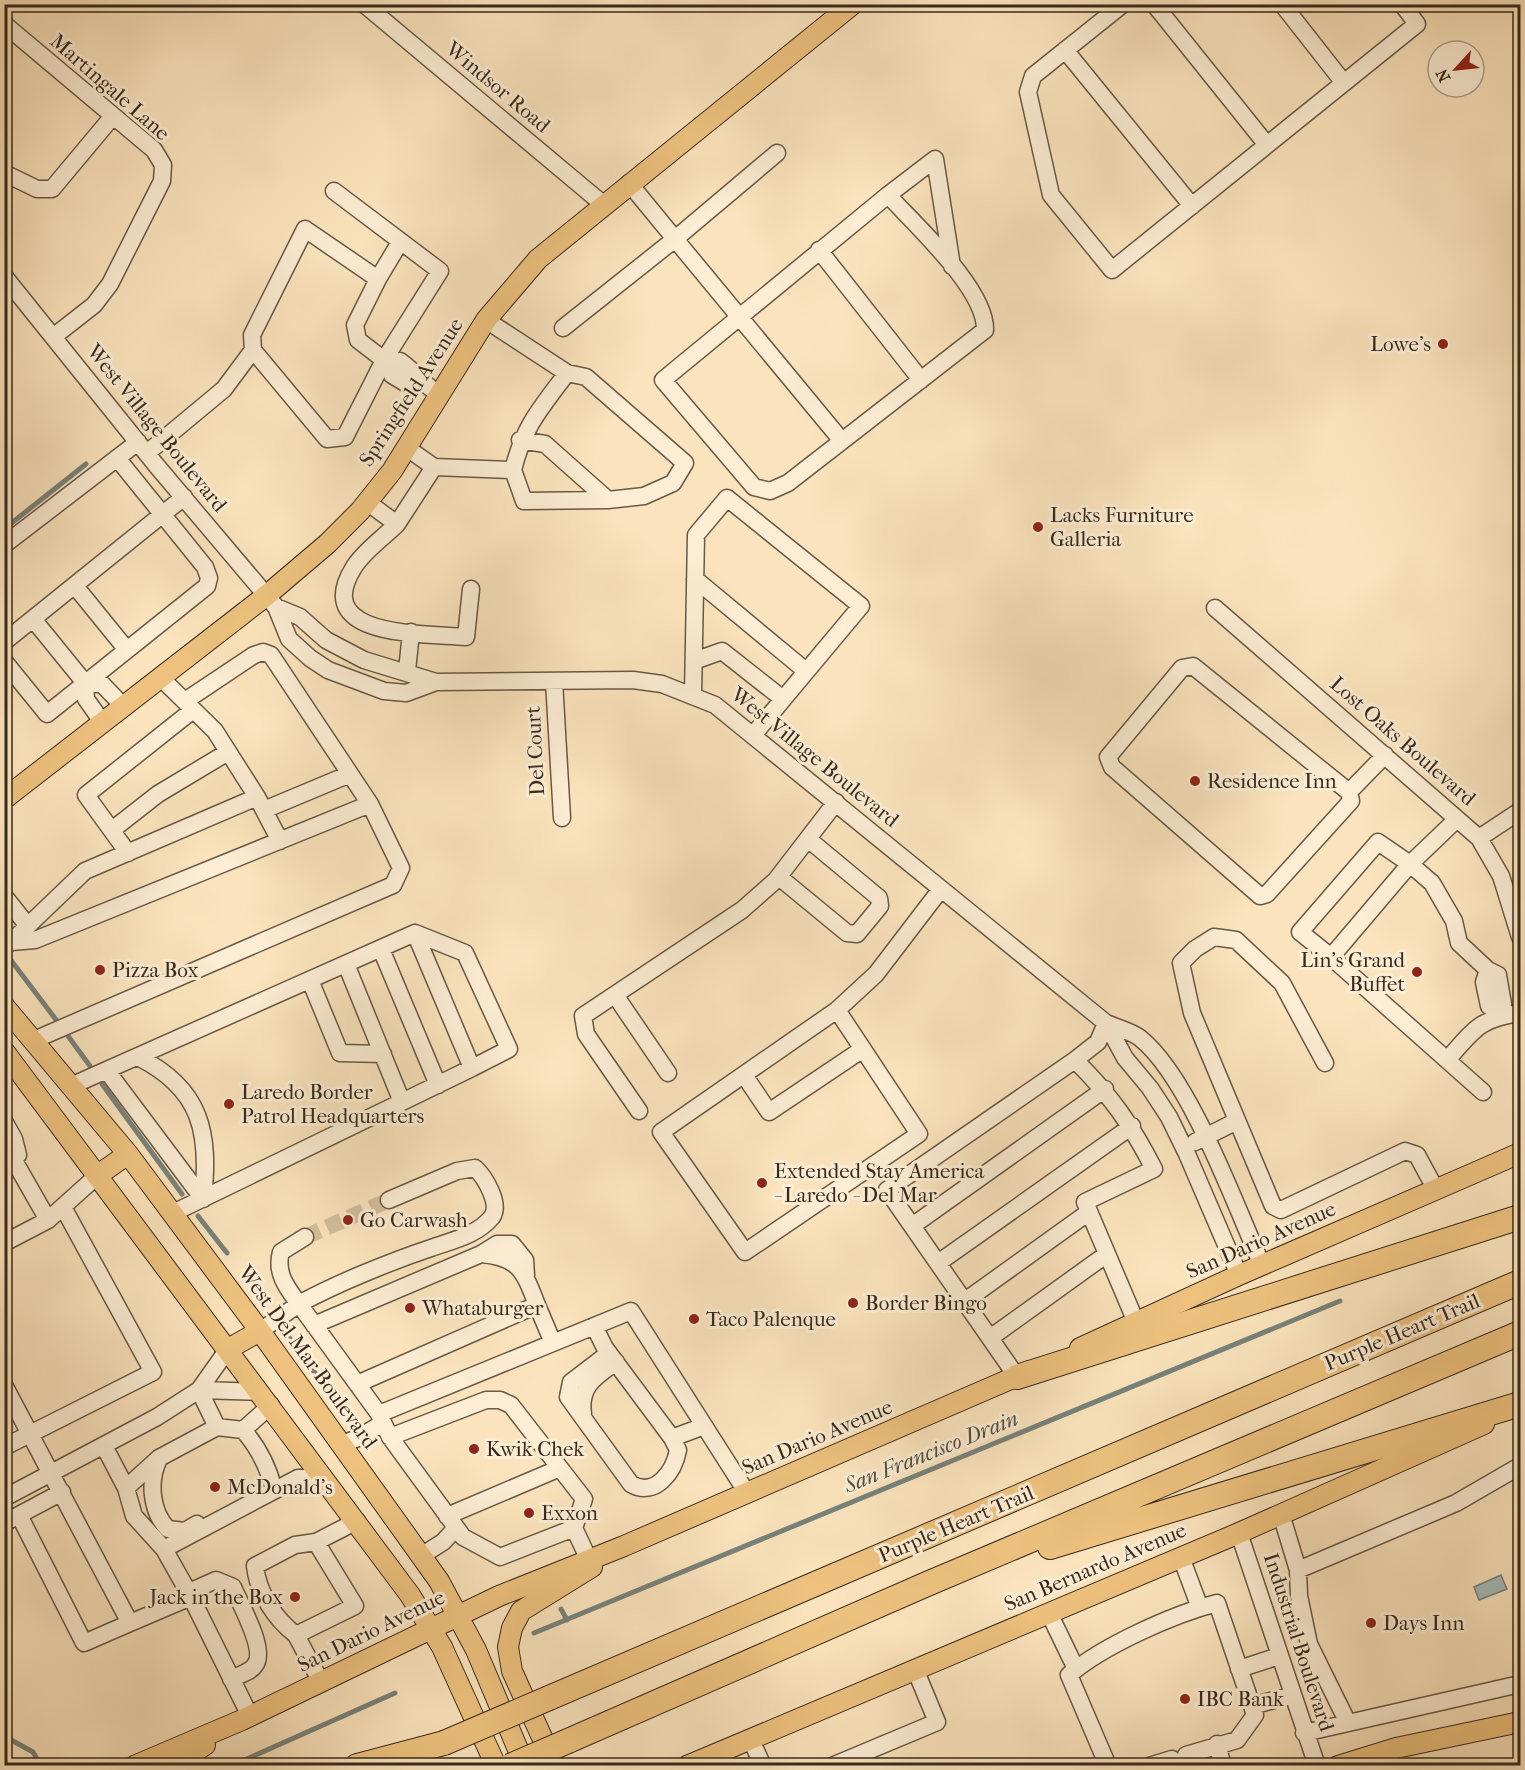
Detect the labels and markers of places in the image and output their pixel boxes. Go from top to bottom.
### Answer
place label: Lowe's [1370,332,1431,356]
marker: Lowe's [1436,337,1450,351]
place label: Lacks Furniture Galleria [1050,503,1194,551]
marker: Lacks Furniture Galleria [1031,520,1045,534]
place label: Residence Inn [1207,769,1337,793]
marker: Residence Inn [1188,774,1202,788]
place label: Lin's Grand Buffet [1300,948,1406,996]
place label: Pizza Box [112,958,199,982]
marker: Pizza Box [93,963,107,977]
marker: Lin's Grand Buffet [1410,965,1424,979]
place label: Laredo Border Patrol Headquarters [241,1080,425,1128]
marker: Laredo Border Patrol Headquarters [222,1097,236,1111]
place label: Extended Stay America - Laredo - Del Mar [774,1159,985,1207]
marker: Extended Stay America - Laredo - Del Mar [755,1176,769,1190]
place label: Go Carwash [360,1208,468,1232]
marker: Go Carwash [341,1213,355,1227]
place label: Border Bingo [865,1291,987,1315]
place label: Whataburger [421,1296,543,1320]
marker: Border Bingo [846,1296,860,1310]
marker: Whataburger [403,1301,417,1315]
place label: Taco Palenque [706,1307,836,1331]
marker: Taco Palenque [687,1312,701,1326]
place label: Kwik Chek [486,1437,584,1461]
marker: Kwik Chek [467,1442,481,1456]
place label: McDonald's [227,1475,333,1499]
marker: McDonald's [208,1480,222,1494]
place label: Exxon [541,1501,598,1525]
marker: Exxon [522,1506,536,1520]
place label: Jack in the Box [148,1585,283,1609]
marker: Jack in the Box [288,1590,302,1604]
place label: Days Inn [1383,1611,1464,1635]
marker: Days Inn [1364,1616,1378,1630]
place label: IBC Bank [1197,1687,1284,1711]
marker: IBC Bank [1178,1692,1192,1706]

